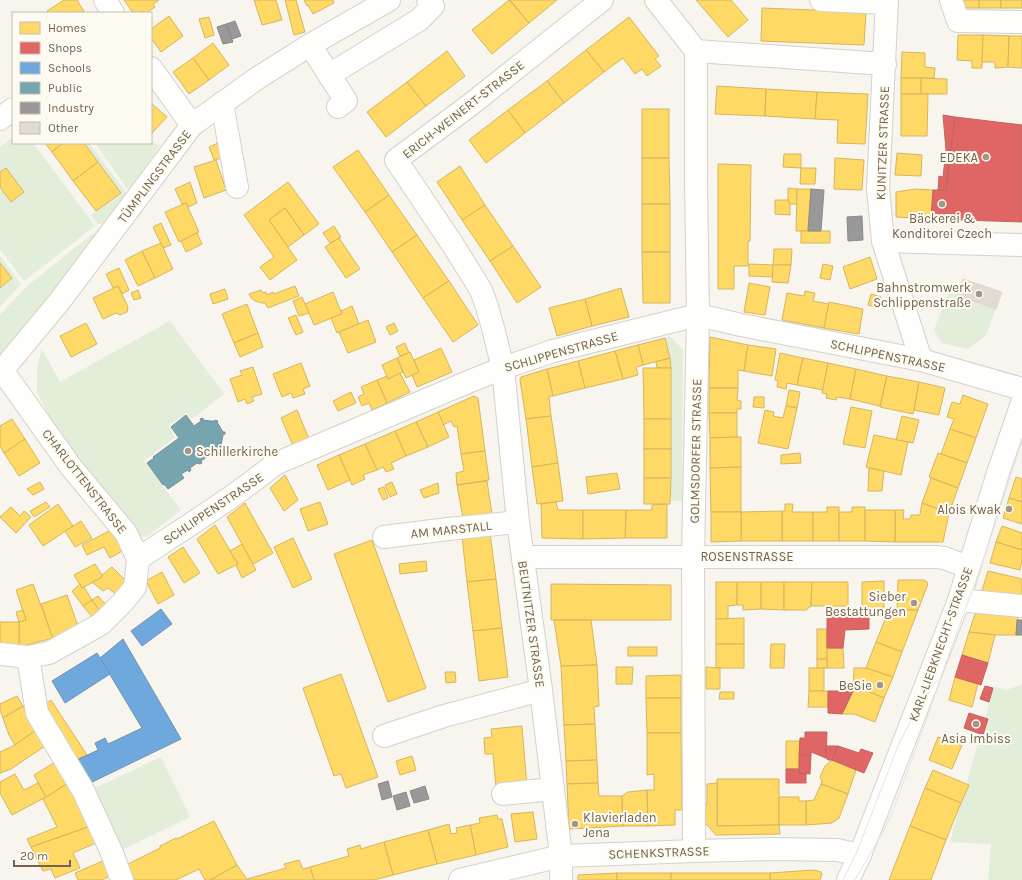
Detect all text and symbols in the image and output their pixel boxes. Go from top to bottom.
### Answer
legend [12,12,152,144]
text: Homes [48,21,86,35]
text: Shops [48,41,82,55]
street label: ERICH-WEINERT-STRASSE [399,57,527,162]
text: Schools [48,61,91,75]
text: Public [48,81,82,95]
street label: KUNITZER STRASSE [873,86,892,200]
text: Industry [48,101,94,115]
text: Other [48,121,79,135]
street label: TÜMPLINGSTRASSE [114,126,194,226]
place label: EDEKA [939,150,979,165]
marker: EDEKA [981,152,991,162]
marker: Bäckerei & Konditorei Czech [937,199,947,209]
place label: Bäckerei & Konditorei Czech [892,211,992,241]
place label: Bahnstromwerk Schlippenstraße [873,280,971,310]
marker: Bahnstromwerk Schlippenstraße [974,289,984,299]
street label: SCHLIPPENSTRASSE [503,328,620,375]
street label: SCHLIPPENSTRASSE [829,336,947,375]
street label: GOLMSDORFER STRASSE [687,379,704,523]
street label: CHARLOTTENSTRASSE [39,426,130,537]
place label: Schillerkirche [196,444,278,459]
marker: Schillerkirche [183,446,193,456]
street label: SCHLIPPENSTRASSE [160,469,266,548]
place label: Alois Kwak [937,502,1001,517]
marker: Alois Kwak [1004,504,1014,514]
street label: AM MARSTALL [410,518,492,541]
street label: ROSENSTRASSE [700,549,794,564]
street label: BEUTNITZER STRASSE [515,560,548,689]
street label: KARL-LIEBKNECHT-STRASSE [905,565,976,724]
place label: Sieber Bestattungen [825,589,906,619]
marker: Sieber Bestattungen [909,598,919,608]
place label: BeSie [839,678,872,693]
marker: BeSie [875,680,885,690]
marker: Asia Imbiss [971,719,981,729]
place label: Asia Imbiss [941,731,1011,746]
place label: Klavierladen Jena [583,810,657,840]
marker: Klavierladen Jena [570,819,580,829]
scale bar [14,842,70,868]
street label: SCHENKSTRASSE [608,843,710,862]
text: 20 m [20,849,48,863]

